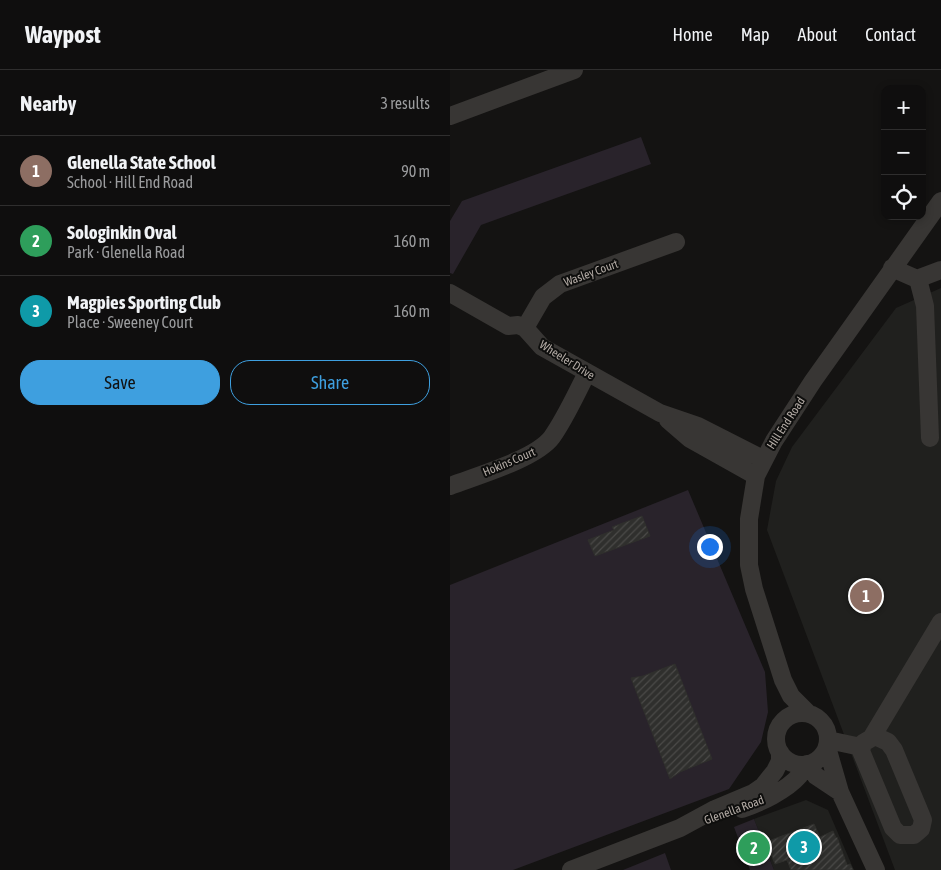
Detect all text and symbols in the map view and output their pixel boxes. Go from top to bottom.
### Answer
text: Waypost [25,21,101,48]
text: Home [673,24,713,45]
text: Map [741,24,770,45]
text: About [798,24,837,45]
text: Contact [865,24,916,45]
map controls [881,85,926,220]
button: + [881,85,926,130]
text: Nearby [20,91,76,115]
text: 3 results [380,94,430,112]
button: − [881,130,926,175]
text: Glenella State School [67,151,216,173]
text: 1 [32,162,40,180]
text: 90 m [401,162,430,180]
text: School · Hill End Road [67,173,193,191]
button: locate [881,175,926,220]
text: Sologinkin Oval [67,221,177,243]
text: 2 [32,232,40,250]
text: 160 m [394,232,430,250]
text: Park · Glenella Road [67,243,185,261]
street label: Wasley Court [562,257,621,289]
text: Magpies Sporting Club [67,291,221,313]
text: 3 [32,302,40,320]
text: 160 m [394,302,430,320]
text: Place · Sweeney Court [67,313,193,331]
street label: Wheeler Drive [537,338,597,382]
button: Save [20,360,220,405]
button: Share [230,360,430,405]
street label: Hill End Road [764,394,808,452]
street label: Hokins Court [481,444,538,479]
your location [697,534,723,560]
pin: 1 [850,577,882,615]
street label: Glenella Road [702,793,766,827]
pin: 3 [788,828,820,866]
pin: 2 [738,829,770,867]

